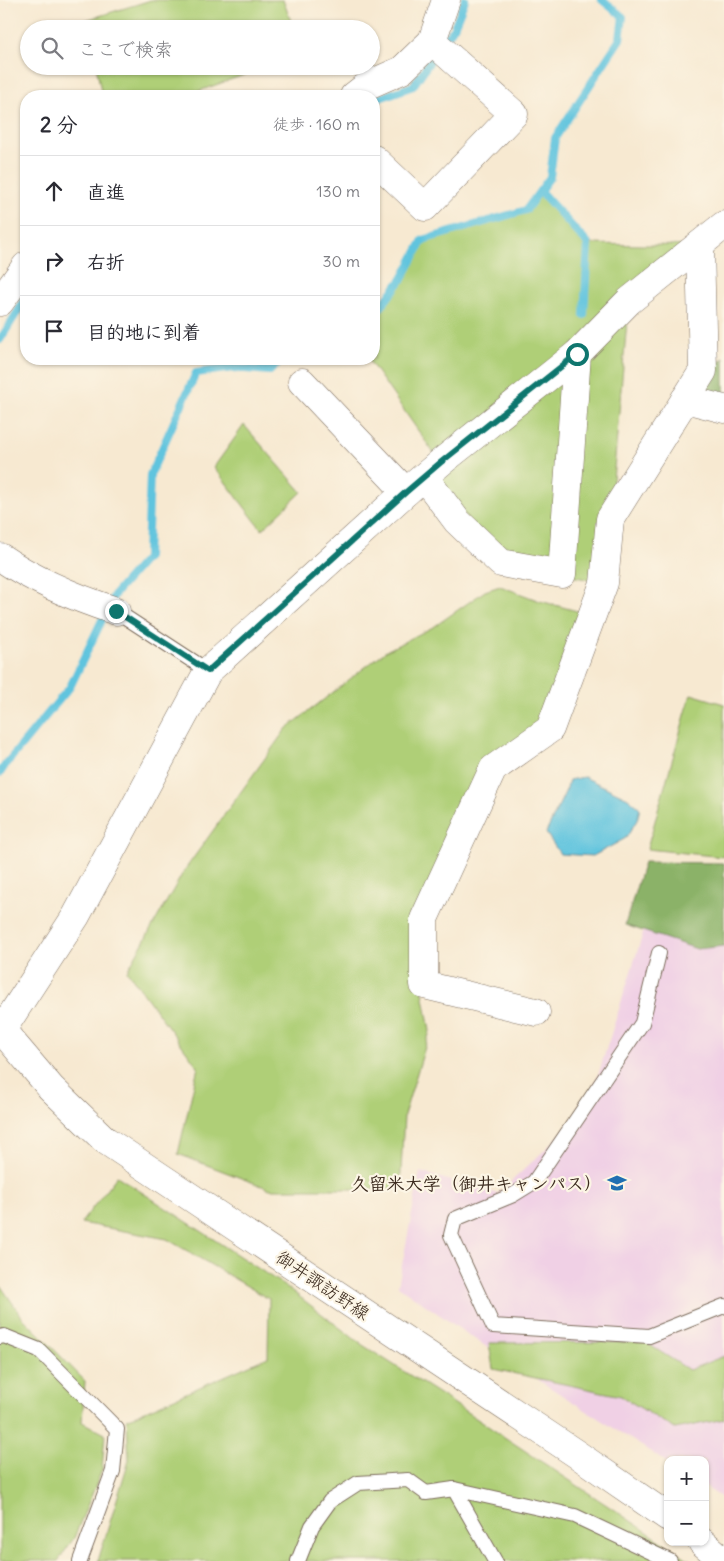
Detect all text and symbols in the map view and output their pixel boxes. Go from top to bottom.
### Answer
search box [20,20,380,75]
icon: search [38,34,66,62]
text: ここで検索 [78,37,173,61]
text: 2 分 [40,111,78,138]
text: 徒歩 · 160 m [273,114,360,134]
icon: ahead [40,177,68,205]
text: 直進 [87,180,125,204]
text: 130 m [316,181,360,201]
icon: right [40,247,68,275]
text: 右折 [87,250,125,274]
text: 30 m [323,251,360,271]
icon: arrive [40,317,68,345]
text: 目的地に到着 [87,320,201,344]
route start [566,343,589,366]
route end [105,600,128,623]
place label: 久留米大学（御井キャンパス） [351,1172,602,1195]
school or university icon: 久留米大学（御井キャンパス） [606,1172,628,1194]
street label: 御井諏訪野線 [272,1245,374,1325]
map controls [664,1456,709,1546]
button: + [664,1456,709,1501]
button: − [664,1501,709,1546]

